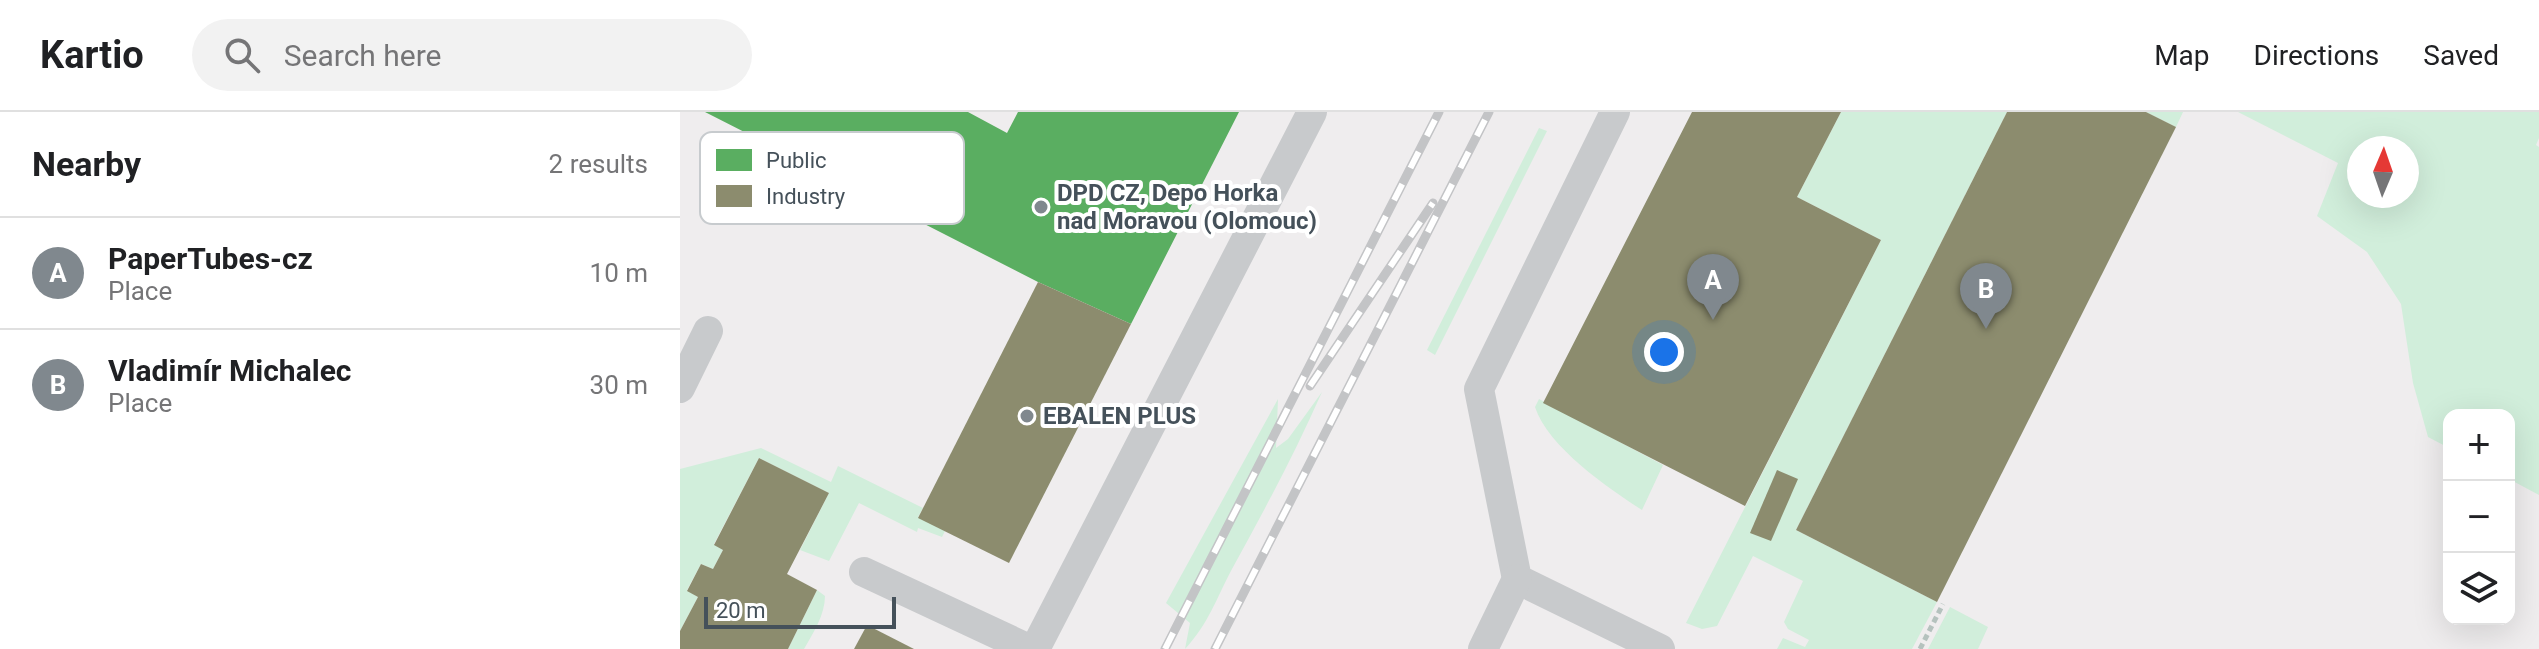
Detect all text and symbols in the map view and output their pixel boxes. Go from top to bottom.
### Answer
search box [192,19,752,91]
text: Kartio [40,33,144,77]
icon: search [220,33,264,77]
text: Search here [284,38,442,73]
text: Map [2154,39,2210,72]
text: Directions [2254,39,2379,72]
text: Saved [2423,39,2499,72]
legend [700,132,964,224]
north arrow [2347,136,2419,208]
text: Nearby [32,144,141,184]
text: Public [766,148,827,173]
text: 2 results [549,149,648,179]
place label: DPD CZ, Depo Horka nad Moravou (Olomouc) [1057,179,1317,235]
text: Industry [766,184,846,209]
marker: DPD CZ, Depo Horka nad Moravou (Olomouc) [1032,198,1050,216]
text: PaperTubes-cz [108,241,313,276]
pin: A [1687,254,1739,320]
text: A [49,258,67,288]
text: 10 m [590,258,648,288]
pin: B [1960,263,2012,329]
text: Place [108,276,172,306]
your location [1644,332,1684,372]
text: Vladimír Michalec [108,353,352,388]
text: B [50,370,66,400]
text: 30 m [590,370,648,400]
text: Place [108,388,172,418]
place label: EBALEN PLUS [1043,402,1196,430]
marker: EBALEN PLUS [1018,407,1036,425]
map controls [2443,409,2515,625]
button: + [2443,409,2515,481]
button: − [2443,481,2515,553]
button: layers [2443,553,2515,625]
scale bar [704,593,896,629]
text: 20 m [716,598,765,623]

